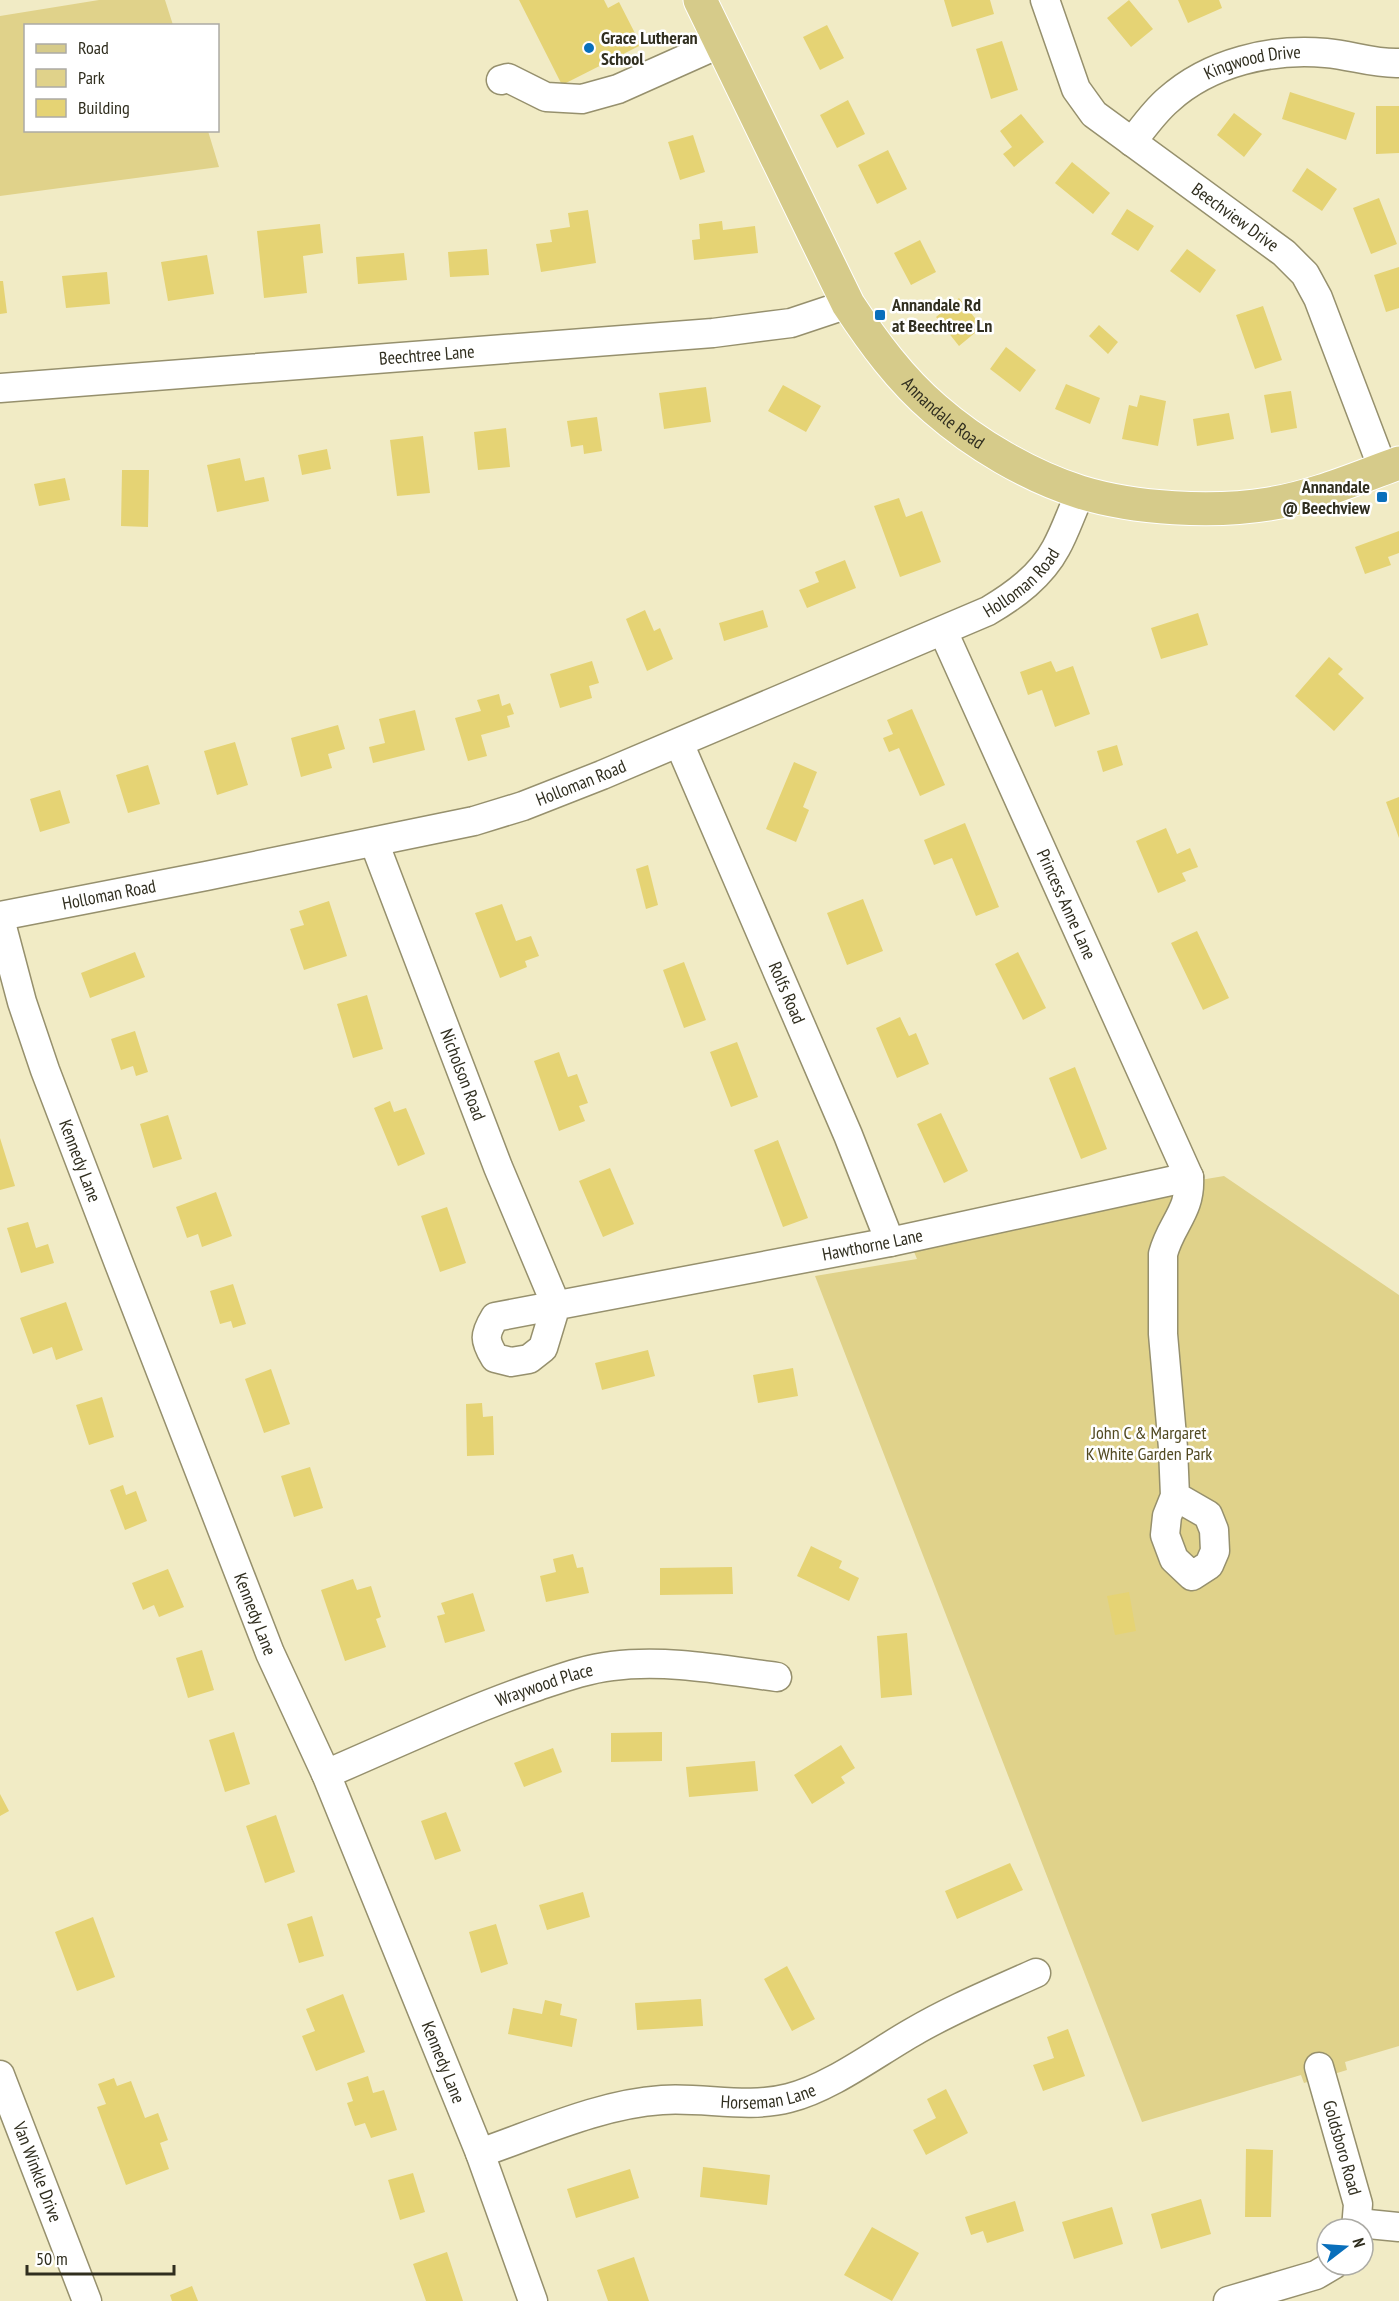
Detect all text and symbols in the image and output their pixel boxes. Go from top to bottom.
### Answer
legend [24,24,219,132]
place label: Grace Lutheran School [601,26,698,70]
text: Road [78,36,109,59]
street label: Kingwood Drive [1200,40,1301,85]
marker: Grace Lutheran School [582,41,596,55]
text: Park [78,66,105,89]
text: Building [78,96,130,119]
street label: Beechview Drive [1187,177,1284,256]
place label: Annandale Rd at Beechtree Ln [891,293,992,337]
marker: Annandale Rd at Beechtree Ln [873,308,887,322]
street label: Beechtree Lane [378,339,475,370]
street label: Annandale Road [897,372,989,454]
place label: Annandale @ Beechview [1282,475,1370,519]
marker: Annandale @ Beechview [1375,490,1389,504]
street label: Holloman Road [979,544,1064,622]
street label: Holloman Road [532,754,629,811]
street label: Princess Anne Lane [1032,845,1102,963]
street label: Holloman Road [60,874,158,915]
street label: Rolfs Road [764,958,811,1027]
street label: Nicholson Road [435,1025,491,1124]
street label: Kennedy Lane [54,1116,106,1205]
street label: Hawthorne Lane [820,1223,925,1266]
park label: John C & Margaret K White Garden Park [1086,1421,1212,1465]
street label: Kennedy Lane [229,1570,282,1659]
street label: Wraywood Place [492,1658,595,1711]
street label: Kennedy Lane [417,2018,471,2106]
street label: Horseman Lane [720,2078,819,2114]
street label: Goldsboro Road [1318,2098,1367,2198]
street label: Van Winkle Drive [8,2118,67,2225]
north arrow [1315,2217,1375,2277]
text: N [1349,2236,1370,2250]
scale bar [27,2238,174,2276]
text: 50 m [36,2247,68,2270]

